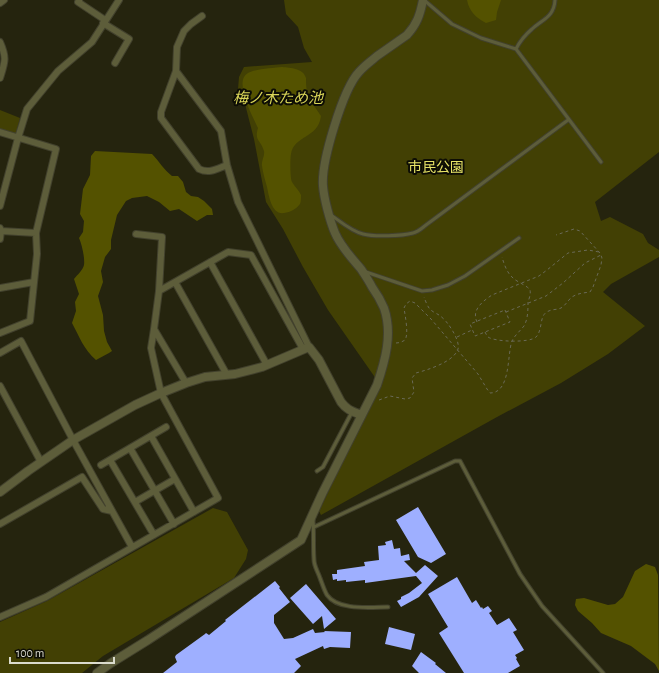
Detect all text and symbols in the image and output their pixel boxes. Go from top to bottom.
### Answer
water label: 梅ノ木ため池 [233,90,325,106]
park label: 市民公園 [408,160,464,175]
scale bar [10,639,114,665]
text: 100 m [16,647,44,659]

